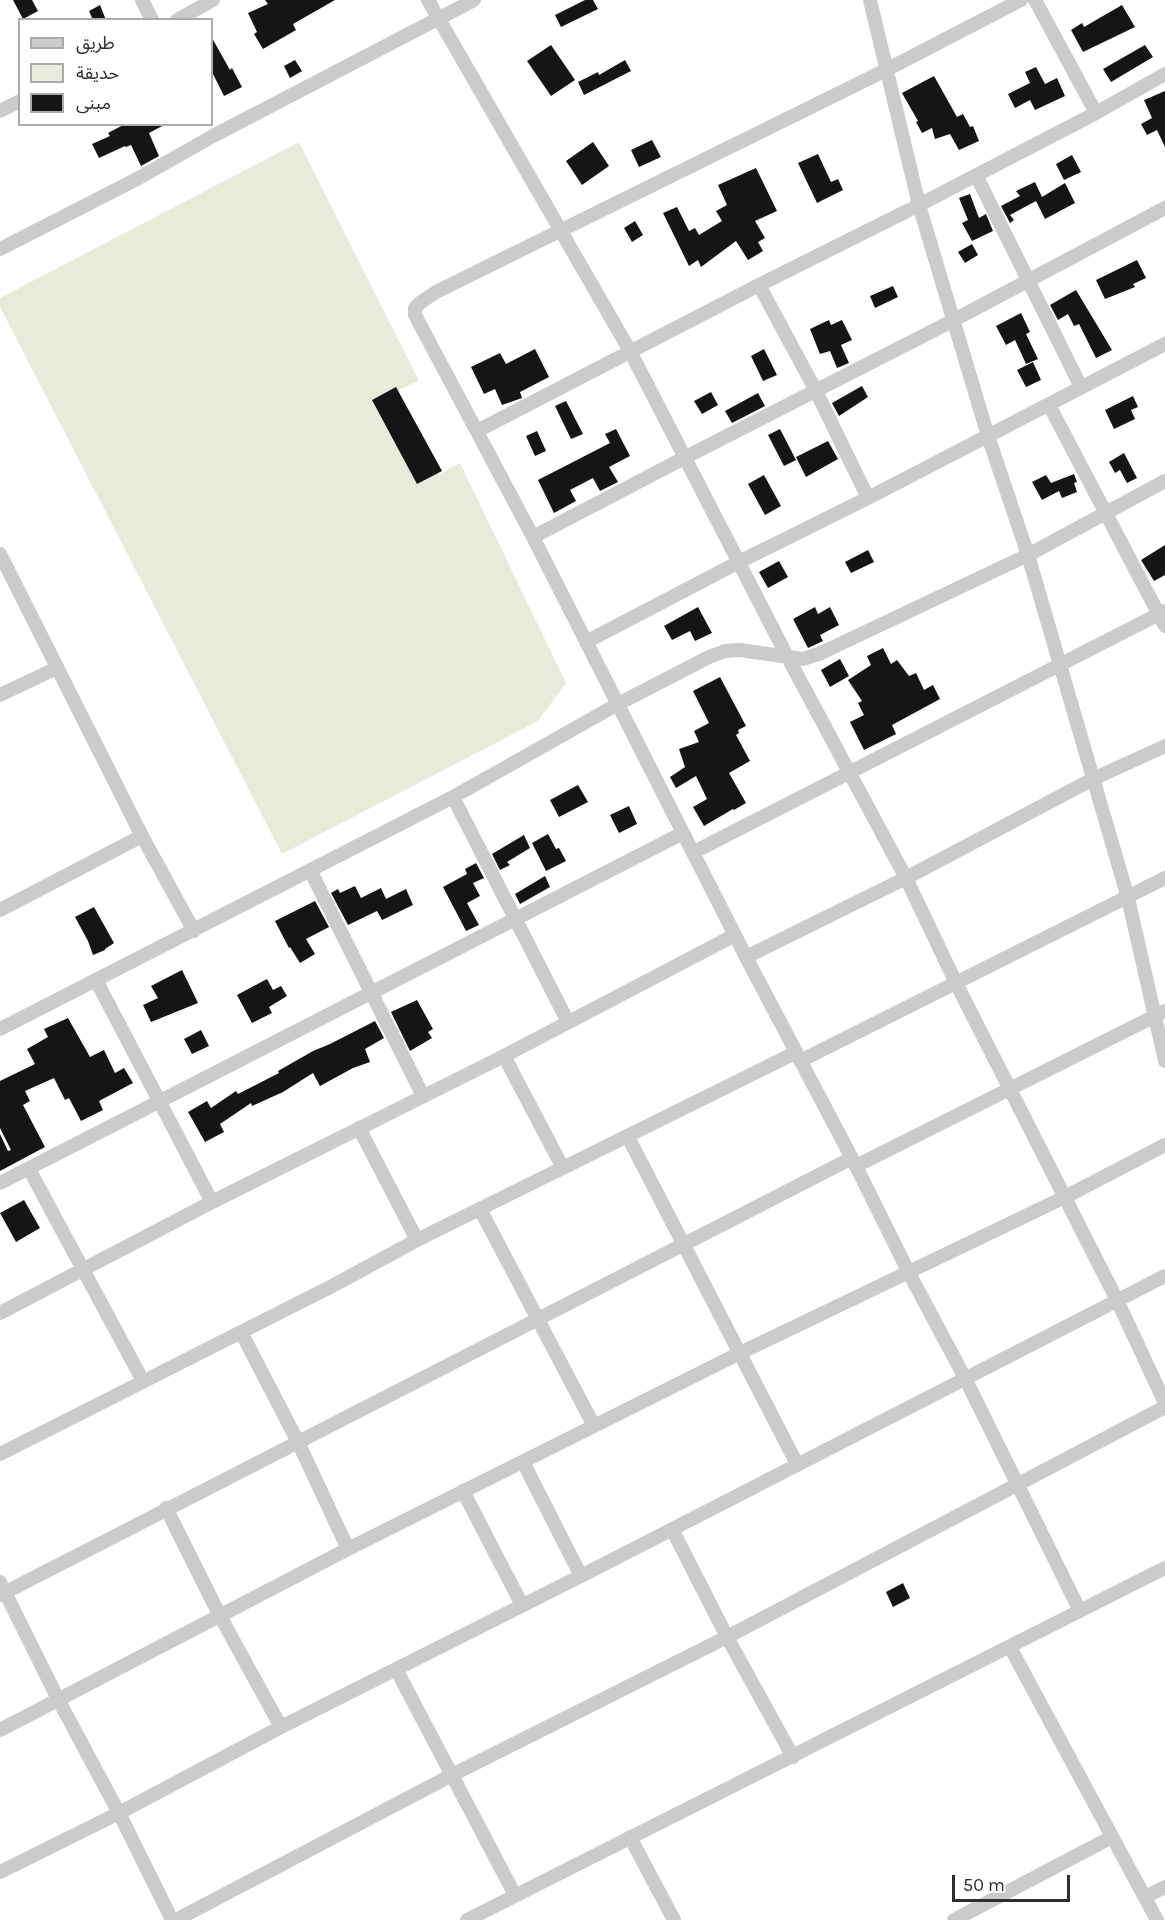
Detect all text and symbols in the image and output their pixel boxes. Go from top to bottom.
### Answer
legend [18,18,213,126]
text: طريق [76,32,115,54]
text: حديقة [76,62,119,84]
text: مبنى [76,92,111,114]
scale bar [955,1863,1074,1901]
text: 50 m [963,1874,1005,1896]

